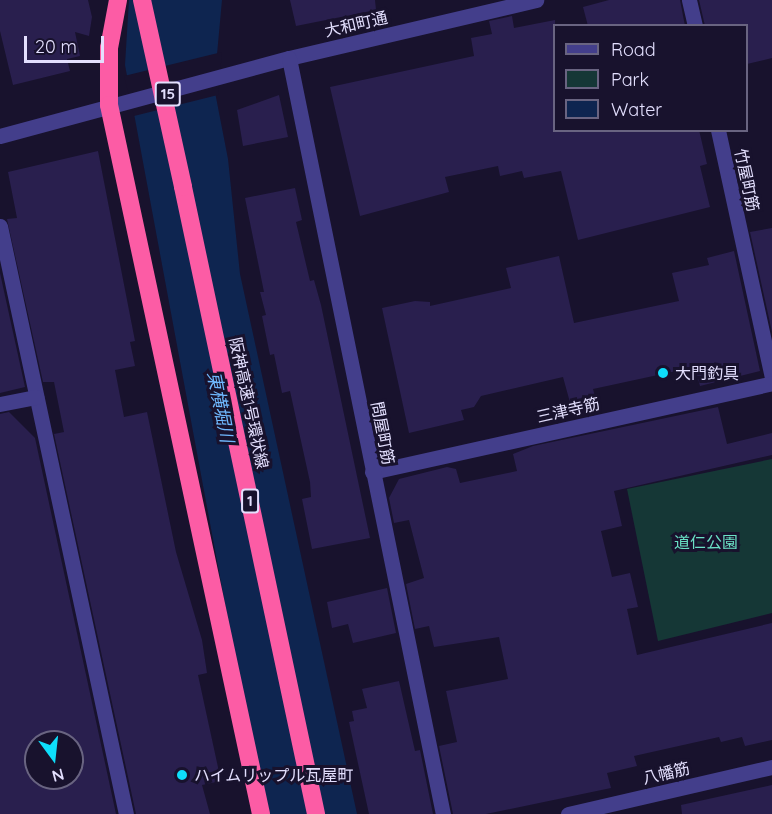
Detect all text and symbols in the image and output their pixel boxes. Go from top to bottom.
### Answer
street label: 大和町通 [323,7,389,41]
scale bar [27,24,106,62]
legend [553,24,748,132]
text: 20 m [35,35,77,58]
text: Road [611,38,656,61]
text: Park [611,68,649,91]
road number: 15 [154,82,182,106]
text: Water [611,98,662,121]
street label: 竹屋町筋 [731,147,763,213]
street label: 阪神高速1号環状線 [226,336,272,470]
place label: 大門釣具 [675,363,739,383]
marker: 大門釣具 [656,366,670,380]
water label: 東横堀川 [203,370,237,444]
street label: 三津寺筋 [535,393,601,427]
street label: 問屋町筋 [367,400,399,466]
road number: 1 [241,489,259,513]
park label: 道仁公園 [674,532,738,552]
north arrow [24,730,84,790]
street label: 八幡筋 [640,758,692,788]
text: N [50,764,66,787]
place label: ハイムリップル瓦屋町 [194,765,354,785]
marker: ハイムリップル瓦屋町 [175,768,189,782]

